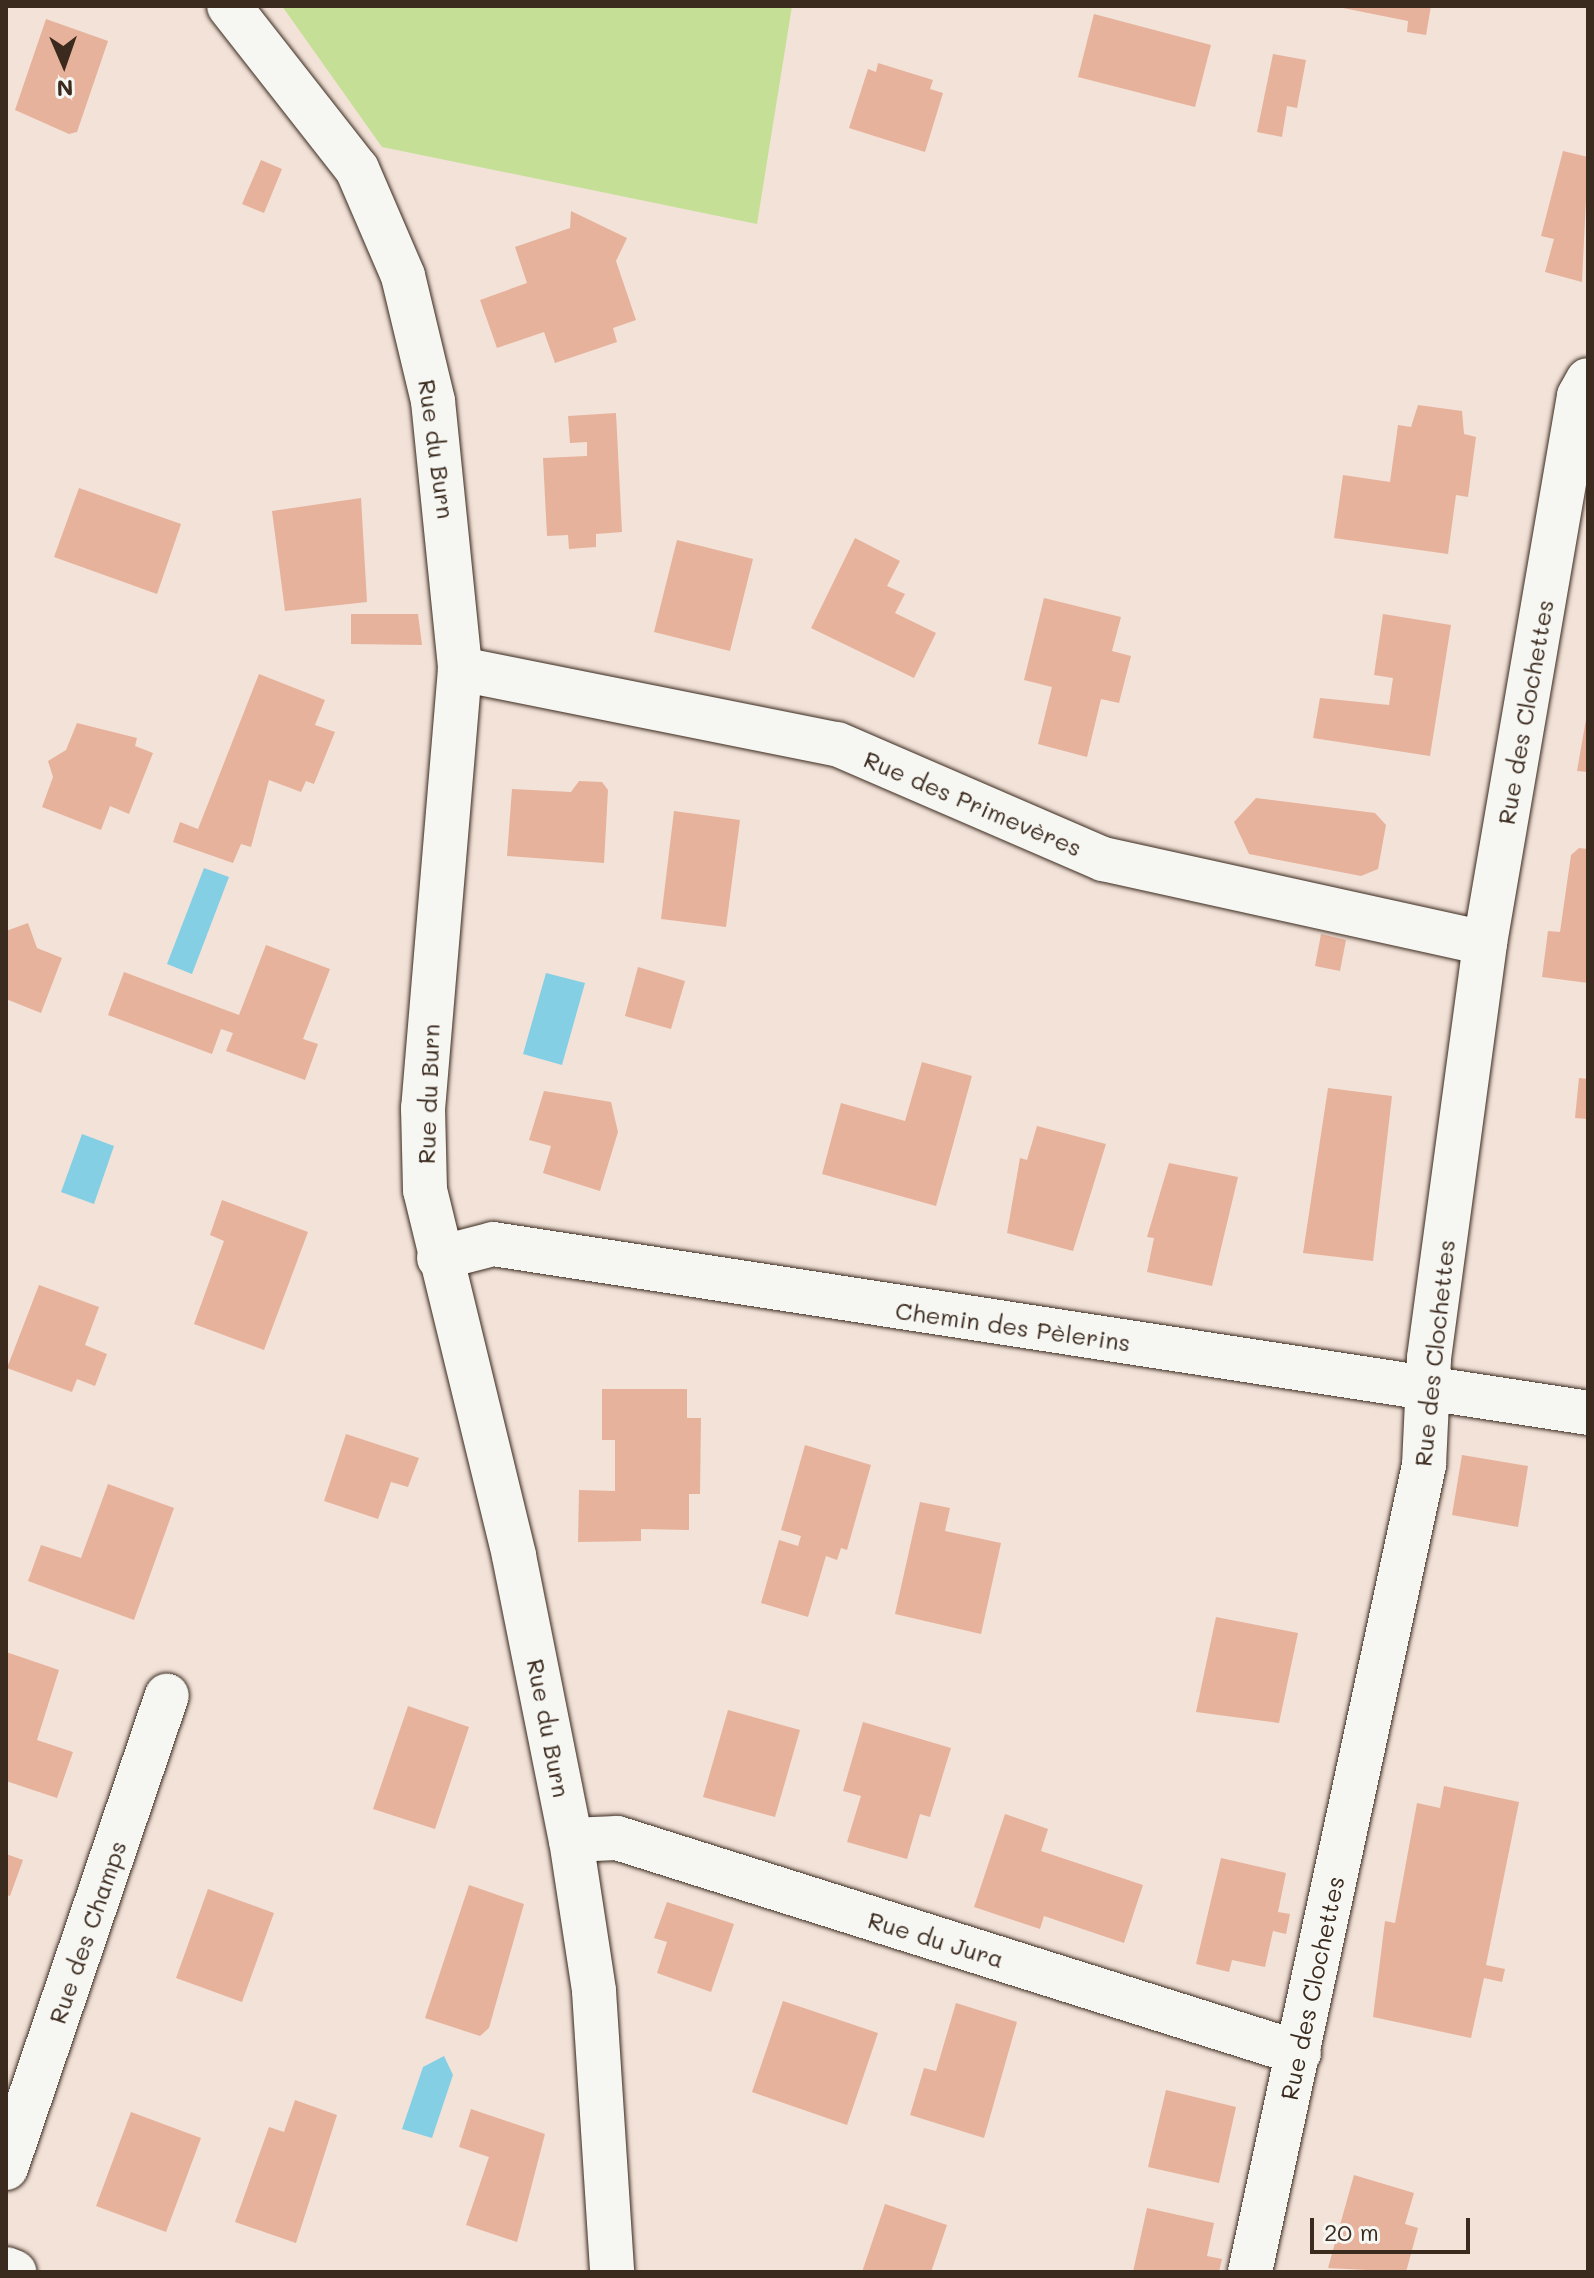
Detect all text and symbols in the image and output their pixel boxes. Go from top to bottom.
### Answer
north arrow [24,24,104,104]
text: N [56,74,74,103]
street label: Rue du Burn [413,377,461,521]
street label: Rue des Clochettes [1491,597,1559,827]
street label: Rue des Primevères [860,744,1086,862]
street label: Rue du Burn [411,1023,445,1165]
street label: Rue des Clochettes [1408,1238,1460,1468]
street label: Chemin des Pèlerins [894,1295,1132,1357]
street label: Rue du Burn [521,1656,577,1800]
street label: Rue des Champs [42,1837,132,2027]
street label: Rue des Clochettes [1274,1873,1350,2103]
street label: Rue du Jura [865,1905,1007,1973]
scale bar [1314,2202,1474,2252]
text: 20 m [1324,2216,1379,2247]

